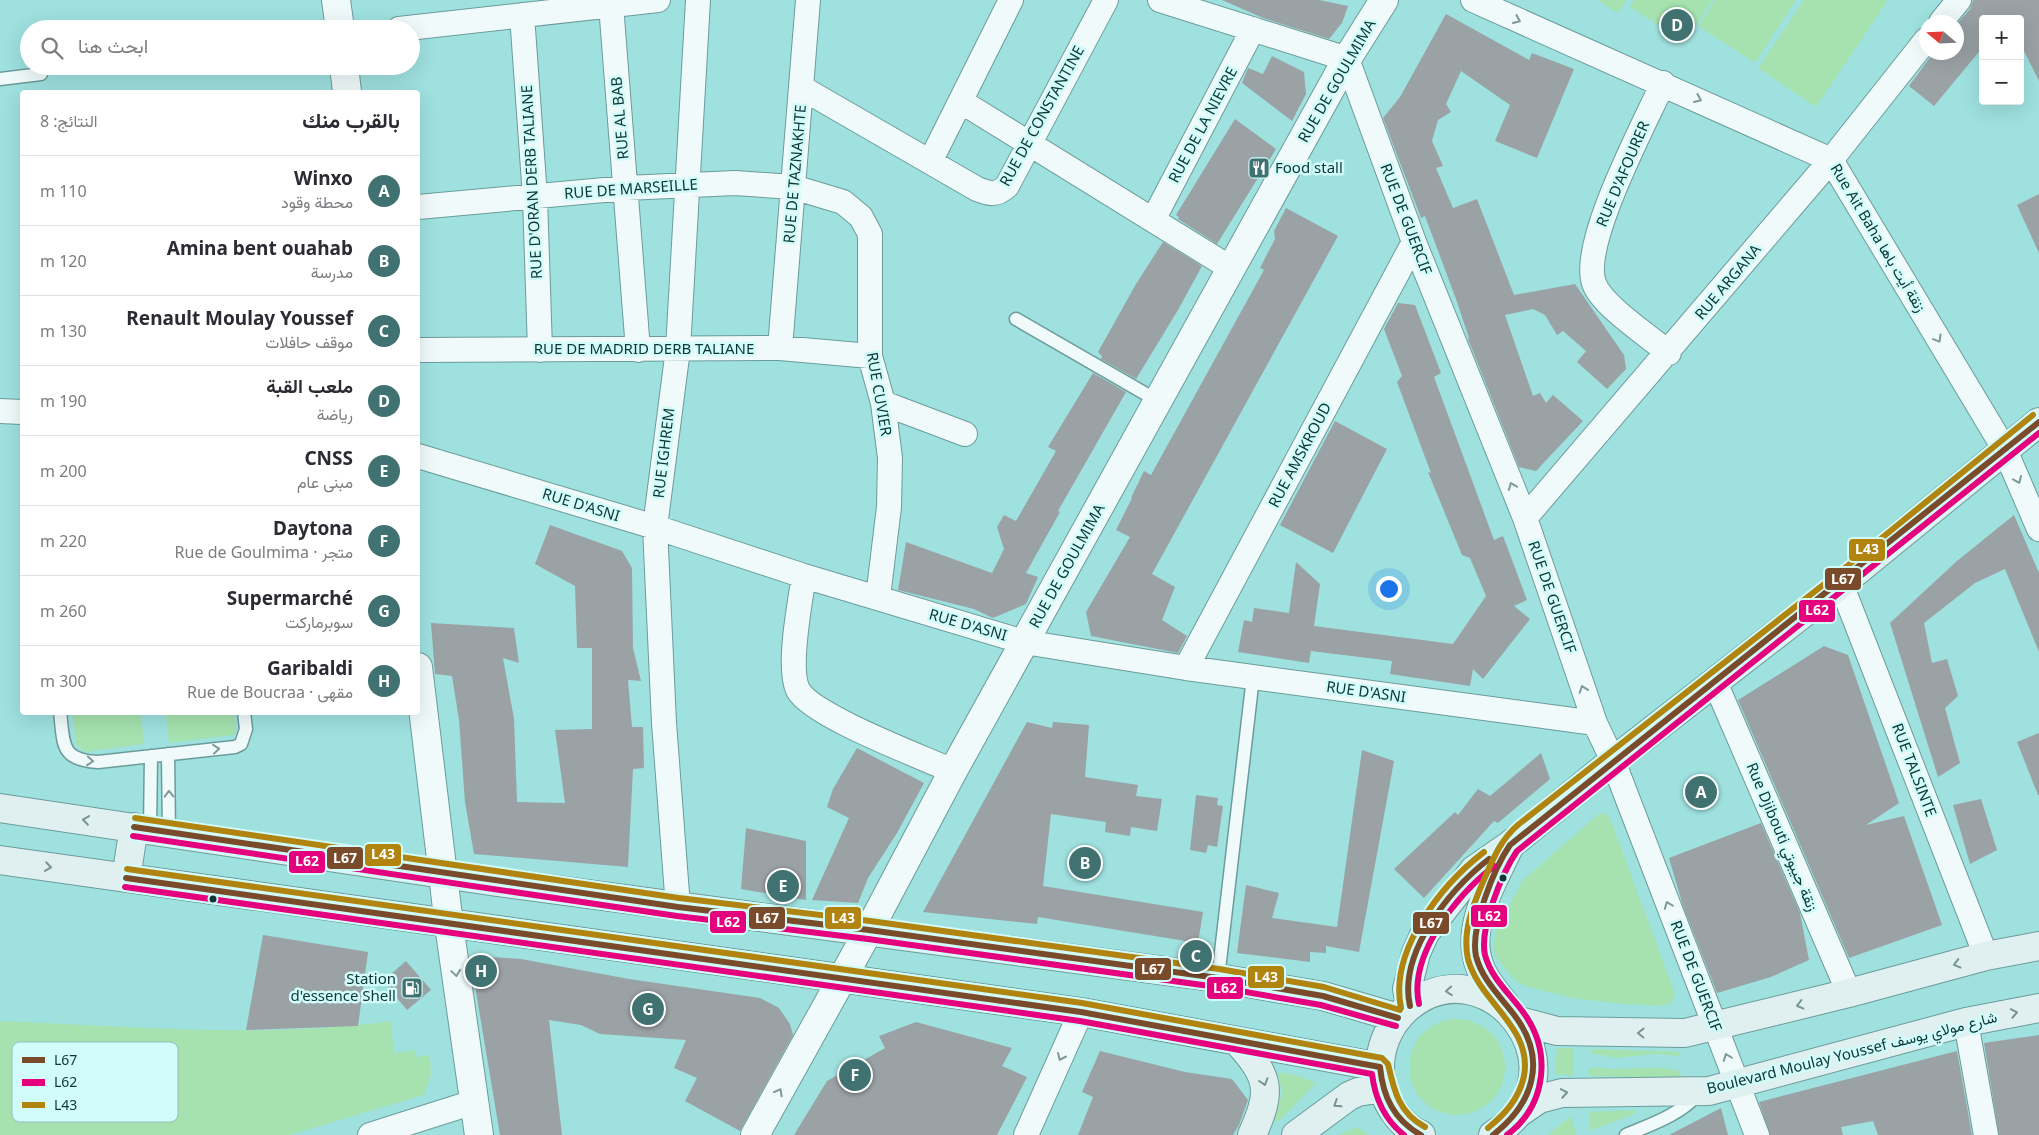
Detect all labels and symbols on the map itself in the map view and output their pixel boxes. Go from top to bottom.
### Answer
pin: D [1661,6,1693,44]
one-way arrow [1512,13,1521,24]
street label: RUE DE GOULMIMA [1293,15,1380,146]
north arrow [1919,15,1964,60]
street label: RUE DE CONSTANTINE [994,42,1088,189]
street label: RUE DE LA NIEVRE [1163,63,1241,186]
street label: RUE AL BAB [605,76,633,160]
street label: RUE D'ORAN DERB TALIANE [516,85,546,280]
one-way arrow [1693,93,1702,104]
street label: RUE DE TAZNAKHTE [778,104,810,244]
street label: RUE D'AFOURER [1591,117,1654,229]
restaurant icon: Food stall [1247,156,1271,180]
place label: Food stall [1275,157,1343,177]
street label: RUE DE GUERCIF [1377,160,1437,277]
street label: Rue Ait Baha زنقة أيت باها [1827,160,1931,315]
street label: RUE DE MARSEILLE [563,173,698,203]
street label: RUE ARGANA [1690,239,1765,323]
one-way arrow [1932,333,1942,342]
street label: RUE DE MADRID DERB TALIANE [534,338,754,358]
street label: RUE CUVIER [863,350,897,438]
street label: RUE AMSKROUD [1263,398,1335,511]
street label: RUE IGHREM [648,407,678,499]
one-way arrow [2012,475,2022,484]
one-way arrow [1508,482,1519,491]
street label: RUE D'ASNI [540,483,623,525]
street label: RUE DE GOULMIMA [1024,499,1109,631]
street label: RUE DE GUERCIF [1524,538,1582,656]
line badge: L43 [1848,538,1886,562]
text: L43 [1855,539,1879,558]
line badge: L67 [1824,567,1862,591]
text: L67 [1831,569,1855,588]
your location [1376,576,1402,602]
line badge: L62 [1798,599,1836,623]
text: L62 [1805,600,1829,619]
street label: RUE D'ASNI [927,603,1010,645]
street label: RUE D'ASNI [1325,676,1407,706]
one-way arrow [1579,685,1589,694]
street label: RUE TALSINTE [1888,720,1942,819]
one-way arrow [213,744,221,755]
one-way arrow [86,755,94,766]
street label: Rue Djibouti زنقة جيبوتي [1739,759,1823,916]
pin: A [1685,773,1717,811]
one-way arrow [164,789,174,797]
one-way arrow [81,816,90,826]
line badge: L43 [364,843,402,867]
text: L43 [371,844,395,863]
pin: B [1069,844,1101,882]
line badge: L67 [326,846,364,870]
text: L67 [333,848,357,867]
line badge: L62 [288,850,326,874]
text: L62 [295,851,319,870]
one-way arrow [45,861,53,872]
pin: E [767,867,799,905]
unlabelled marker [1498,873,1508,883]
unlabelled marker [208,894,218,904]
one-way arrow [1664,901,1675,910]
line badge: L62 [1470,904,1508,928]
line badge: L67 [748,906,786,930]
line badge: L43 [824,906,862,930]
text: L62 [1477,906,1501,925]
text: L67 [755,908,779,927]
text: L43 [831,908,855,927]
line badge: L62 [709,910,747,934]
line badge: L67 [1412,911,1450,935]
text: L62 [716,912,740,931]
text: L67 [1419,913,1443,932]
street label: RUE DE GUERCIF [1667,917,1727,1034]
pin: C [1180,937,1212,975]
pin: H [465,952,497,990]
line badge: L67 [1134,957,1172,981]
one-way arrow [1953,958,1962,969]
text: L67 [1141,959,1165,978]
line badge: L43 [1247,965,1285,989]
text: L43 [1254,967,1278,986]
place label: Station d'essence Shell [290,968,396,1005]
one-way arrow [450,969,460,977]
fuel station icon: Station d'essence Shell [400,976,424,1000]
line badge: L62 [1206,976,1244,1000]
text: L62 [1213,978,1237,997]
one-way arrow [1445,985,1453,996]
pin: G [632,990,664,1028]
one-way arrow [1796,999,1805,1010]
street label: Boulevard Moulay Youssef شارع مولاي يوسف [1704,1006,2000,1102]
one-way arrow [2009,1008,2018,1019]
one-way arrow [1637,1028,1644,1038]
legend [12,1042,178,1122]
text: L67 [54,1050,77,1069]
one-way arrow [1056,1052,1067,1061]
one-way arrow [1723,1053,1733,1062]
pin: F [839,1056,871,1094]
text: L62 [54,1072,77,1091]
one-way arrow [1258,1078,1268,1086]
one-way arrow [772,1089,782,1098]
one-way arrow [1560,1089,1568,1099]
text: L43 [54,1095,77,1114]
one-way arrow [1334,1098,1343,1107]

